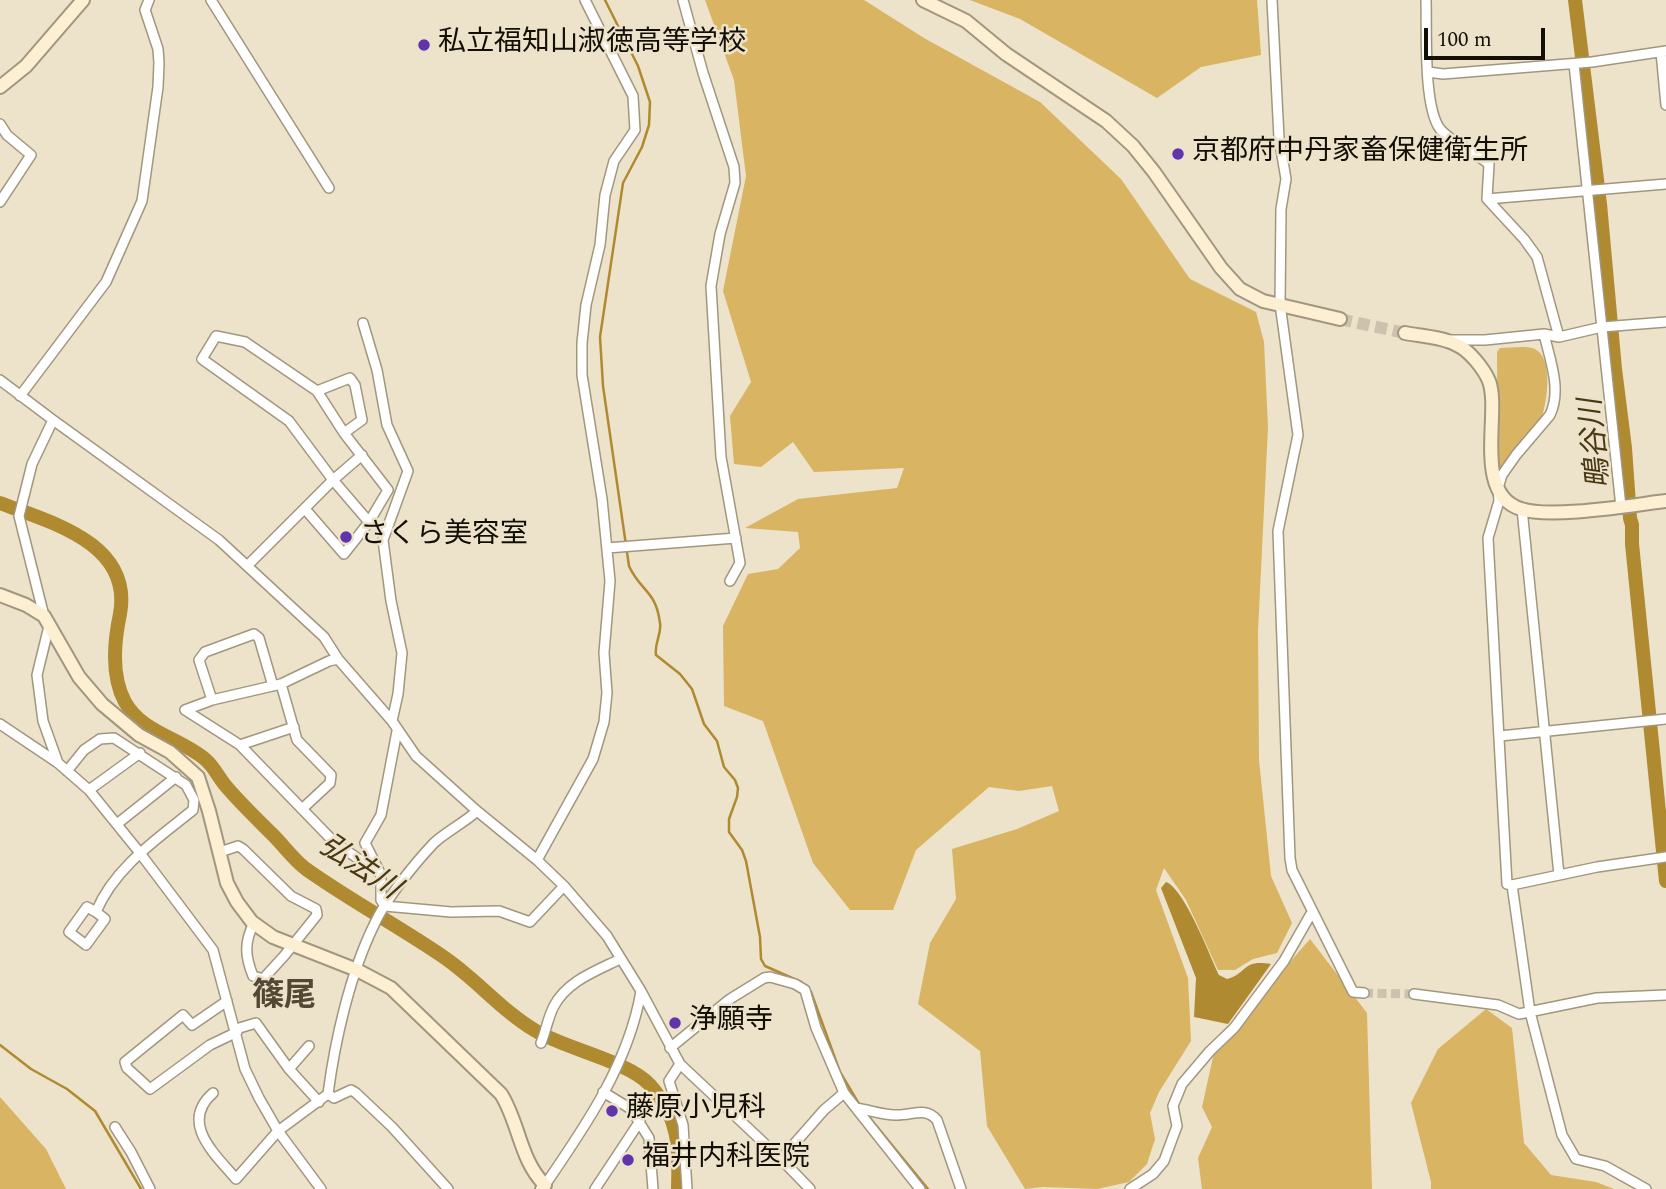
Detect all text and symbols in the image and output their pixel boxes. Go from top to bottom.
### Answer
scale bar [1428,14,1549,58]
text: 100 m [1437,24,1492,56]
place label: 私立福知山淑徳高等学校 [438,28,746,62]
marker: 私立福知山淑徳高等学校 [416,37,432,53]
place label: 京都府中丹家畜保健衛生所 [1192,137,1528,171]
marker: 京都府中丹家畜保健衛生所 [1170,146,1186,162]
water label: 鴫谷川 [1575,396,1621,490]
place label: さくら美容室 [360,520,528,554]
marker: さくら美容室 [338,529,354,545]
water label: 弘法川 [311,829,405,909]
district label: 篠尾 [252,980,316,1018]
place label: 浄願寺 [689,1006,773,1040]
marker: 浄願寺 [667,1015,683,1031]
place label: 藤原小児科 [626,1094,766,1128]
marker: 藤原小児科 [604,1103,620,1119]
place label: 福井内科医院 [642,1143,810,1177]
marker: 福井内科医院 [620,1152,636,1168]

